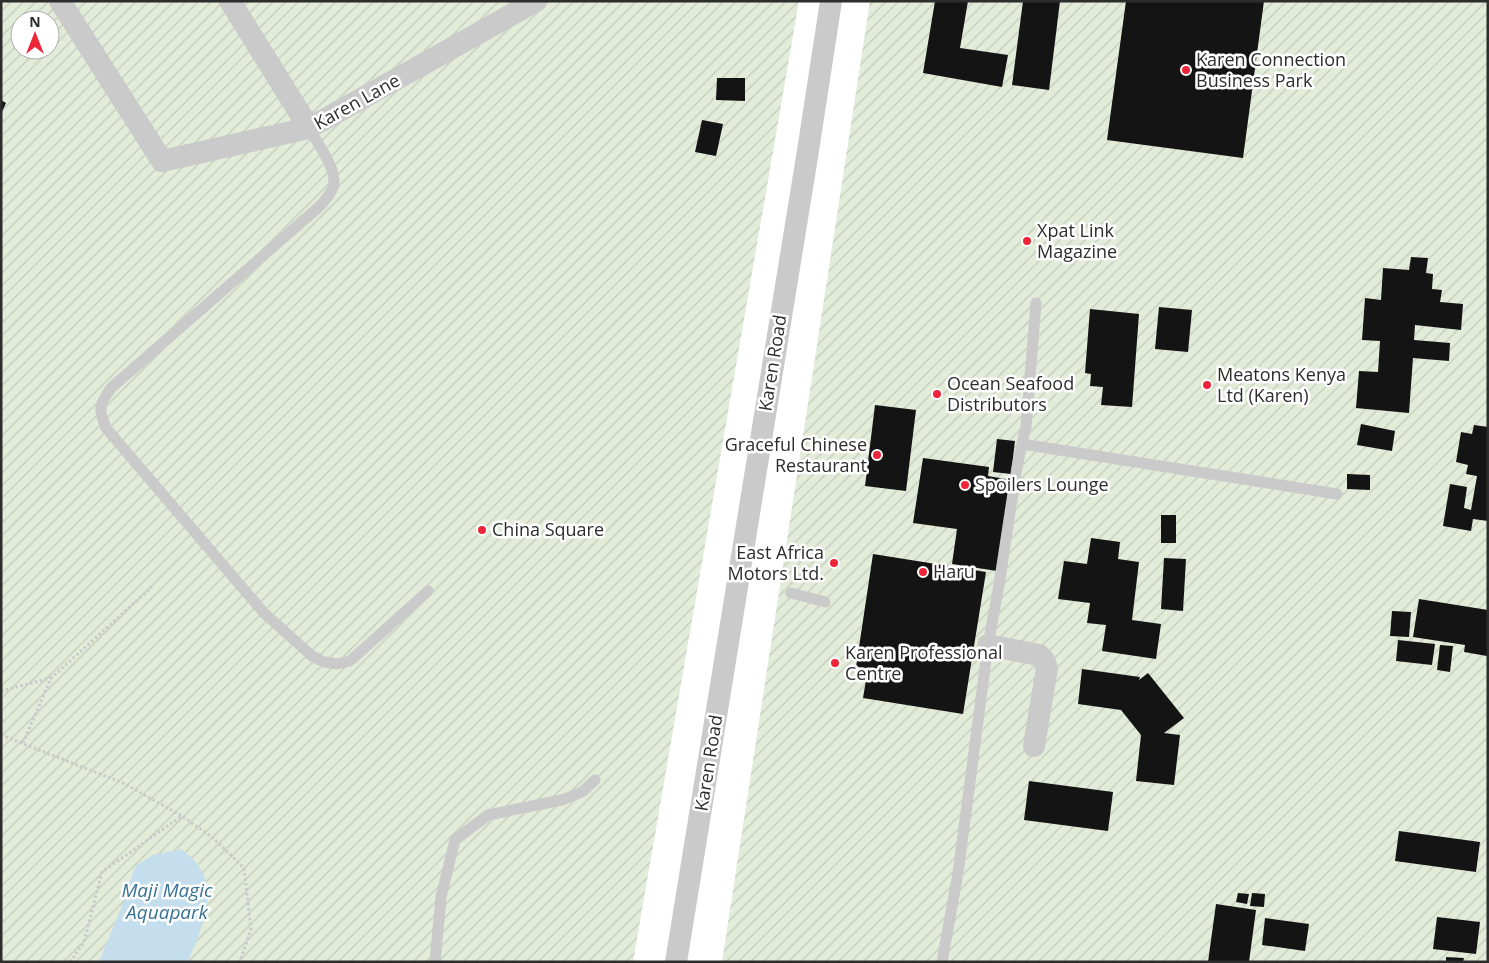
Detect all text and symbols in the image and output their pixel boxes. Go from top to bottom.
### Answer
north arrow [10,10,60,60]
text: N [29,12,41,31]
place label: Karen Connection Business Park [1196,47,1346,92]
marker: Karen Connection Business Park [1180,64,1192,76]
street label: Karen Lane [309,68,404,135]
place label: Xpat Link Magazine [1037,218,1117,263]
marker: Xpat Link Magazine [1021,235,1033,247]
street label: Karen Road [753,313,791,413]
place label: Meatons Kenya Ltd (Karen) [1217,362,1346,407]
place label: Ocean Seafood Distributors [947,371,1074,416]
marker: Meatons Kenya Ltd (Karen) [1201,379,1213,391]
marker: Ocean Seafood Distributors [931,388,943,400]
place label: Graceful Chinese Restaurant [725,432,867,477]
marker: Graceful Chinese Restaurant [871,449,883,461]
place label: Spoilers Lounge [975,472,1109,496]
marker: Spoilers Lounge [959,479,971,491]
place label: China Square [492,517,604,541]
marker: China Square [476,524,488,536]
place label: East Africa Motors Ltd. [728,540,824,585]
marker: East Africa Motors Ltd. [828,557,840,569]
place label: Haru [933,559,975,583]
marker: Haru [917,566,929,578]
place label: Karen Professional Centre [845,640,1003,685]
marker: Karen Professional Centre [829,657,841,669]
street label: Karen Road [689,713,727,813]
water label: Maji Magic Aquapark [121,877,213,925]

